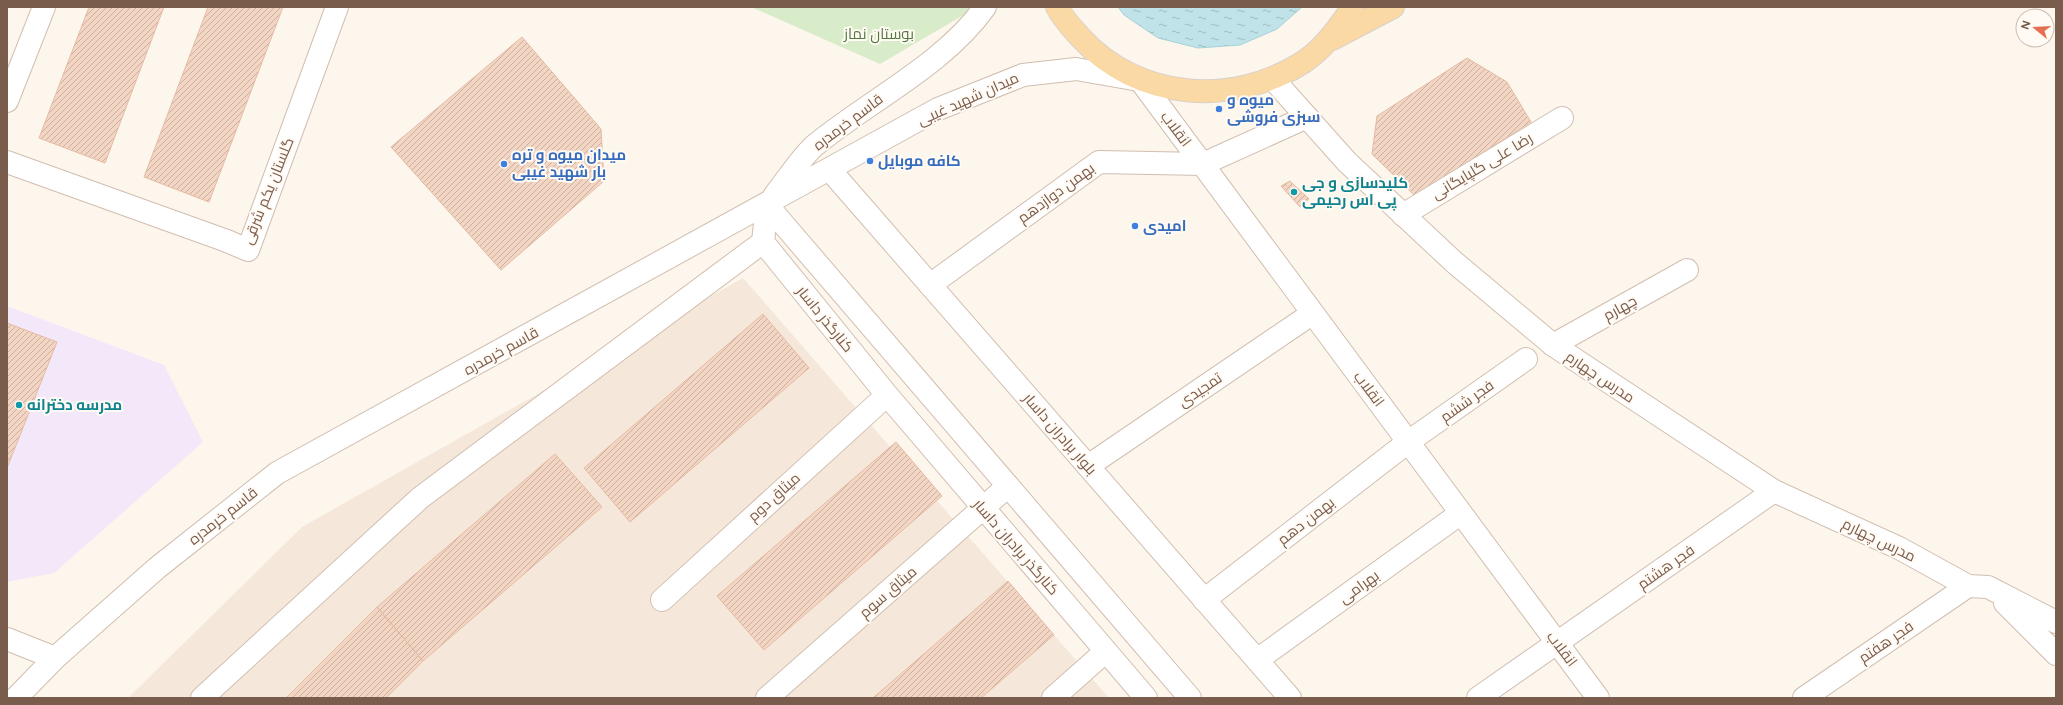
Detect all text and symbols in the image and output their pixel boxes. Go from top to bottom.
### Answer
north arrow [2015,8,2055,48]
text: N [2018,19,2033,31]
park label: بوستان نماز [843,25,914,44]
street label: میدان شهید غیبی [914,69,1022,130]
street label: قاسم خرمدره [810,90,887,155]
place label: میوه و سبزی فروشی [1227,91,1320,126]
marker: میوه و سبزی فروشی [1214,104,1224,114]
street label: انقلاب [1157,108,1195,150]
street label: رضا علی گلپایگانی [1428,129,1536,204]
street label: گلستان یکم شرقی [238,135,299,247]
place label: میدان میوه و تره بار شهید غیبی [512,146,626,181]
place label: کافه موبایل [878,152,961,170]
marker: کافه موبایل [865,156,875,166]
marker: میدان میوه و تره بار شهید غیبی [499,159,509,169]
street label: بهمن دوازدهم [1014,159,1099,228]
place label: کلیدسازی و جی پی اس رحیمی [1302,174,1408,211]
marker: کلیدسازی و جی پی اس رحیمی [1289,187,1299,197]
place label: امیدی [1143,217,1186,235]
marker: امیدی [1130,221,1140,231]
street label: کنارگذر داسار [792,281,857,356]
street label: چهارم [1600,291,1641,325]
street label: قاسم خرمدره [460,323,542,380]
street label: مدرس چهارم [1561,347,1638,408]
street label: انقلاب [1350,368,1388,410]
street label: تمجیدی [1175,369,1226,412]
street label: فجر ششم [1437,376,1498,427]
street label: بلوار برادران داسار [1018,389,1100,479]
place label: مدرسه دخترانه [27,396,122,414]
marker: مدرسه دخترانه [14,400,24,410]
street label: میثاق دوم [744,469,805,526]
street label: قاسم خرمدره [185,483,262,549]
street label: بهمن دهم [1274,493,1339,550]
street label: کنارگذر برادران داسار [968,494,1063,599]
street label: مدرس چهارم [1839,514,1919,566]
street label: فجر هشتم [1634,541,1699,594]
street label: میثاق سوم [856,562,921,623]
street label: بهرامی [1335,566,1383,608]
street label: فجر هفتم [1855,617,1917,668]
street label: انقلاب [1543,628,1581,670]

